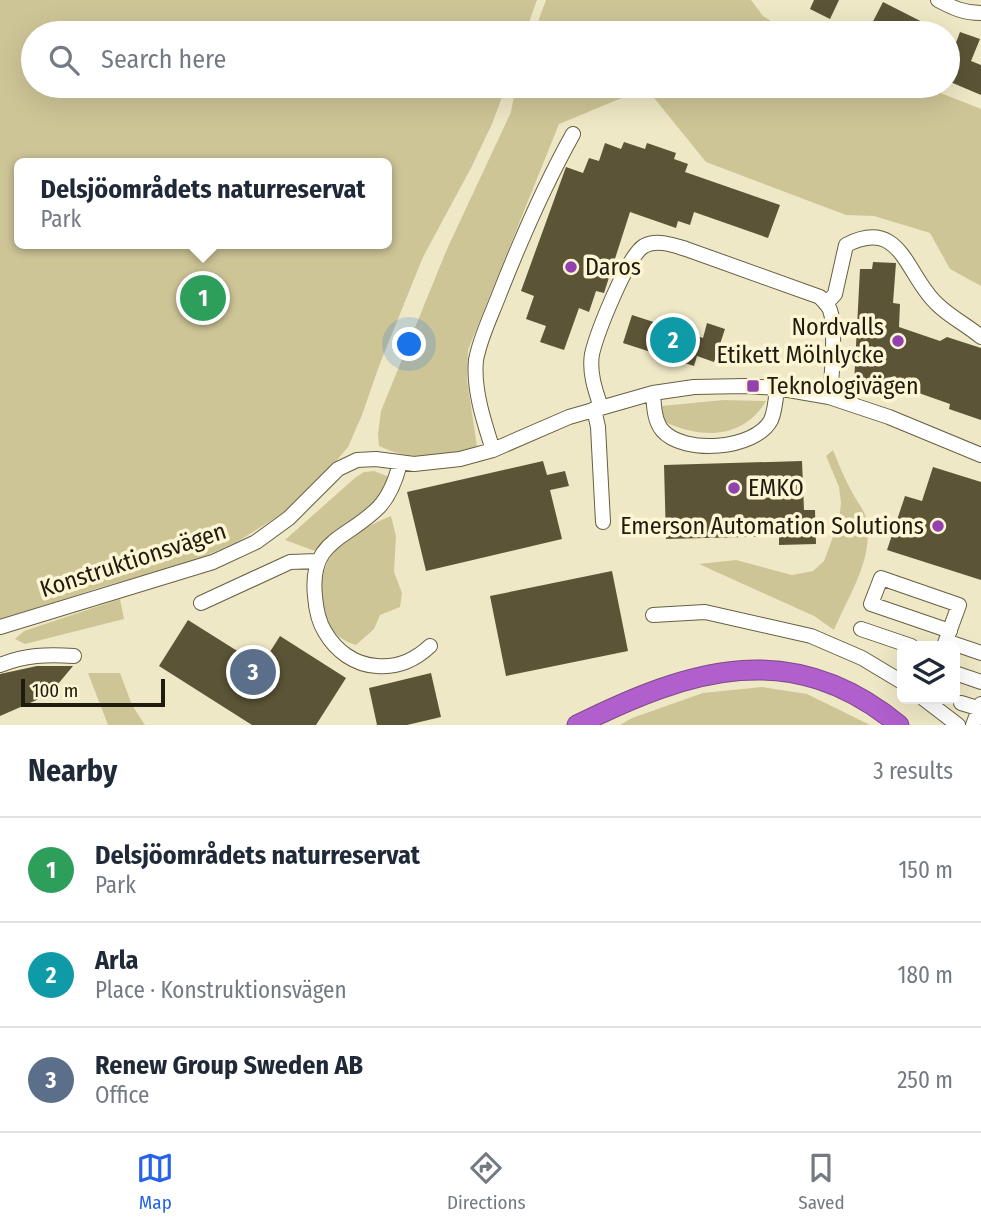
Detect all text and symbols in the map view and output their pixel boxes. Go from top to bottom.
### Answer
search box [21,21,960,98]
icon: search [45,41,83,79]
text: Search here [101,44,226,75]
popup [14,158,392,249]
text: Delsjöområdets naturreservat [40,174,366,205]
text: Park [40,205,81,233]
place label: Daros [585,253,641,281]
marker: Daros [563,259,579,275]
pin: 1 [180,272,226,324]
place label: Nordvalls Etikett Mölnlycke [717,313,884,369]
pin: 2 [650,314,696,366]
your location [392,327,426,361]
marker: Nordvalls Etikett Mölnlycke [890,333,906,349]
place label: Teknologivägen [767,372,919,400]
marker: Teknologivägen [745,378,761,394]
place label: EMKO [748,474,804,502]
marker: EMKO [726,480,742,496]
place label: Emerson Automation Solutions [620,512,924,540]
street label: Konstruktionsvägen [36,517,230,603]
marker: Emerson Automation Solutions [930,518,946,534]
map controls [897,641,960,704]
button: layers [897,641,960,704]
pin: 3 [230,646,276,698]
scale bar [21,676,164,708]
text: 100 m [32,679,78,702]
text: Nearby [28,753,117,789]
text: 3 results [873,757,953,785]
text: Delsjöområdets naturreservat [95,840,420,871]
text: 1 [46,856,56,884]
text: 150 m [898,856,953,884]
text: Park [95,871,136,899]
text: Arla [95,945,139,976]
text: 2 [46,961,56,989]
text: 180 m [897,961,953,989]
text: Place · Konstruktionsvägen [95,976,347,1004]
text: Renew Group Sweden AB [95,1050,363,1081]
text: 3 [46,1066,56,1094]
text: 250 m [897,1066,953,1094]
text: Office [95,1081,149,1109]
tab: Map [136,1149,174,1214]
tab: Directions [447,1149,526,1214]
tab: Saved [798,1149,845,1214]

